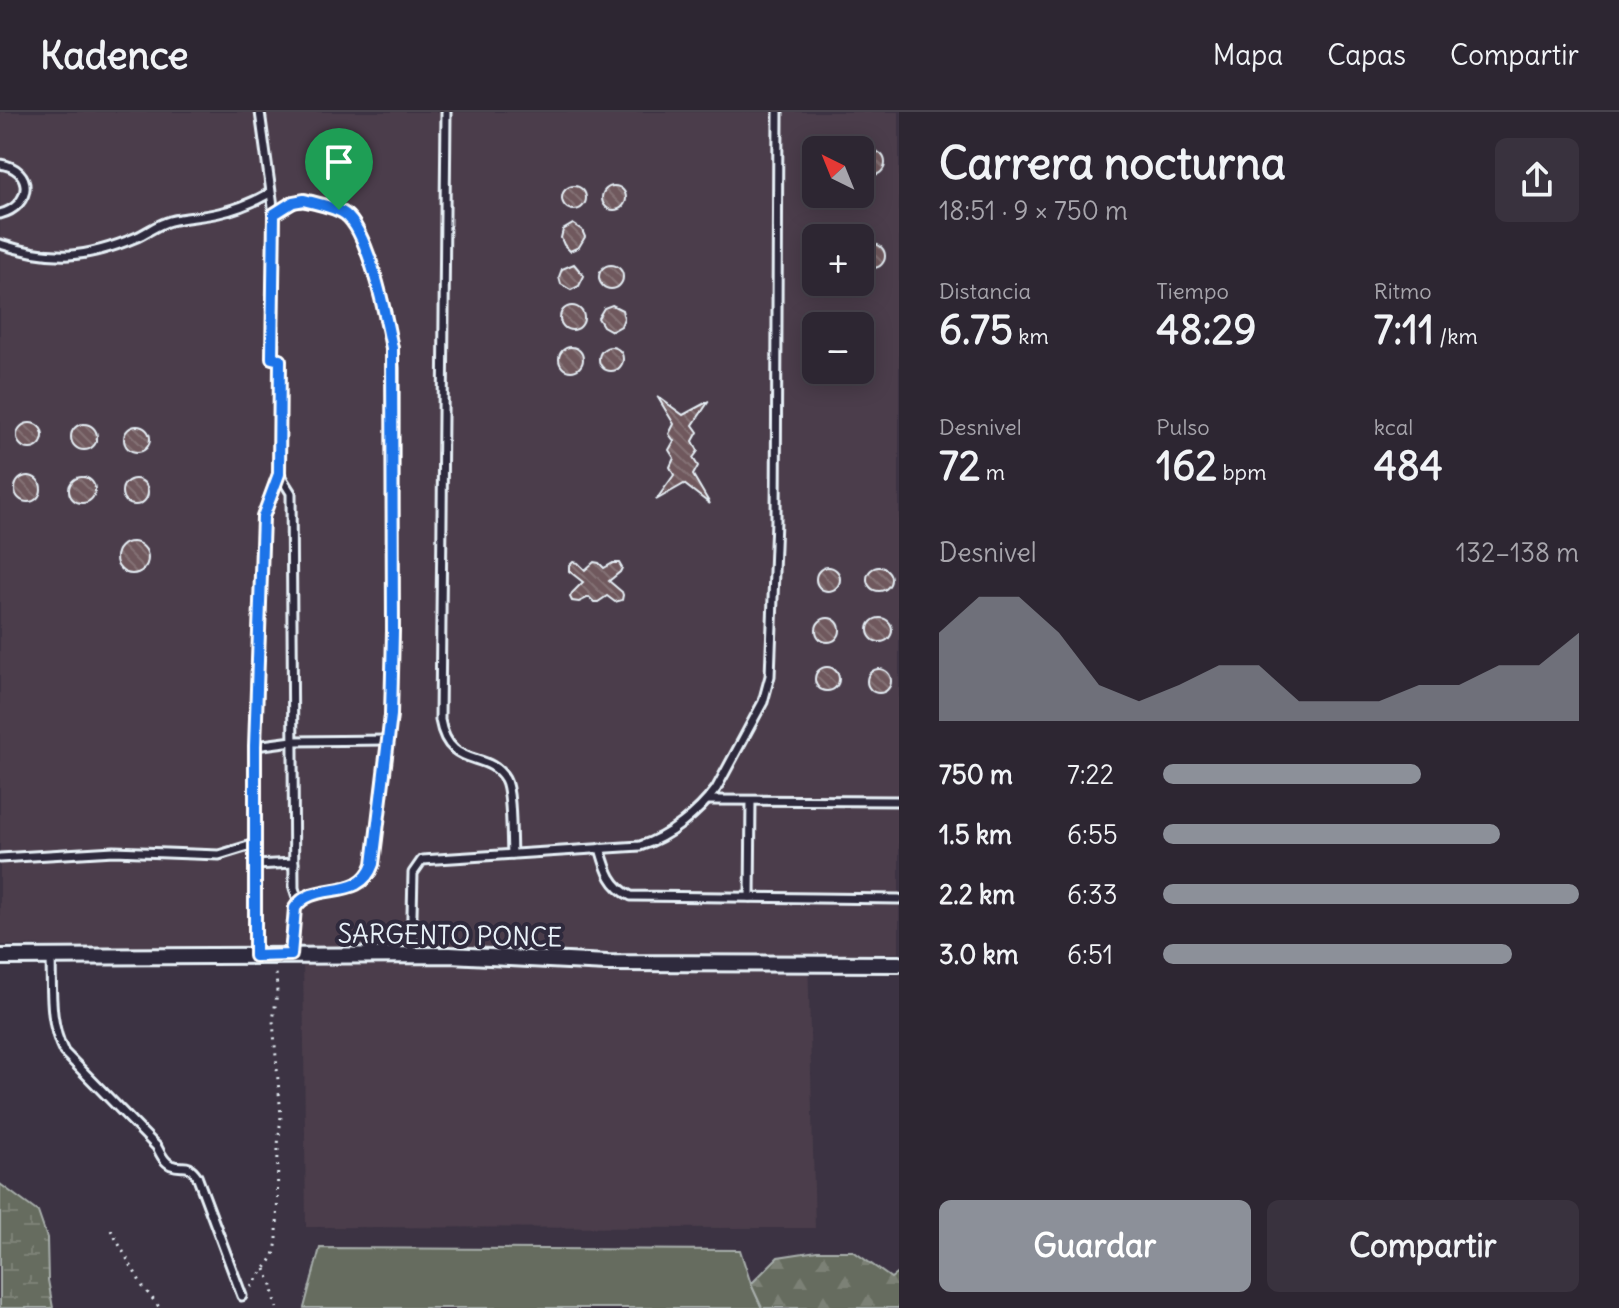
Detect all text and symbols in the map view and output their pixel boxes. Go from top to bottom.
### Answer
text: Kadence [40,32,189,79]
text: Mapa [1213,37,1283,73]
text: Capas [1327,37,1406,73]
text: Compartir [1450,37,1579,73]
pin [305,128,373,210]
north arrow [802,136,874,208]
map controls [802,136,874,384]
text: Carrera nocturna [939,136,1286,191]
button: share [1495,138,1579,222]
icon: arrive [317,140,361,184]
text: 18:51 · 9 × 750 m [939,194,1128,227]
button: + [802,224,874,296]
text: Distancia [939,277,1031,305]
text: Tiempo [1156,277,1229,305]
text: Ritmo [1374,277,1432,305]
text: 6.75 [939,305,1013,355]
text: 48:29 [1156,305,1256,355]
text: 7:11 [1374,305,1434,355]
button: − [802,312,874,384]
text: km [1013,322,1049,350]
text: /km [1434,322,1478,350]
text: Desnivel [939,413,1022,441]
text: Pulso [1156,413,1210,441]
text: kcal [1374,413,1413,441]
text: 72 [939,441,981,491]
text: 162 [1156,441,1217,491]
text: 484 [1374,441,1443,491]
text: m [981,458,1005,486]
text: bpm [1217,458,1266,486]
text: Desnivel [939,536,1037,569]
text: 132–138 m [1456,536,1579,569]
text: 750 m [939,758,1013,791]
text: 7:22 [1067,758,1114,791]
text: 1.5 km [939,818,1012,851]
text: 6:55 [1067,818,1118,851]
text: 2.2 km [939,878,1015,911]
text: 6:33 [1067,878,1117,911]
street label: SARGENTO PONCE [337,917,563,953]
text: 3.0 km [939,938,1019,971]
text: 6:51 [1067,938,1113,971]
button: Guardar [939,1200,1251,1292]
button: Compartir [1267,1200,1579,1292]

